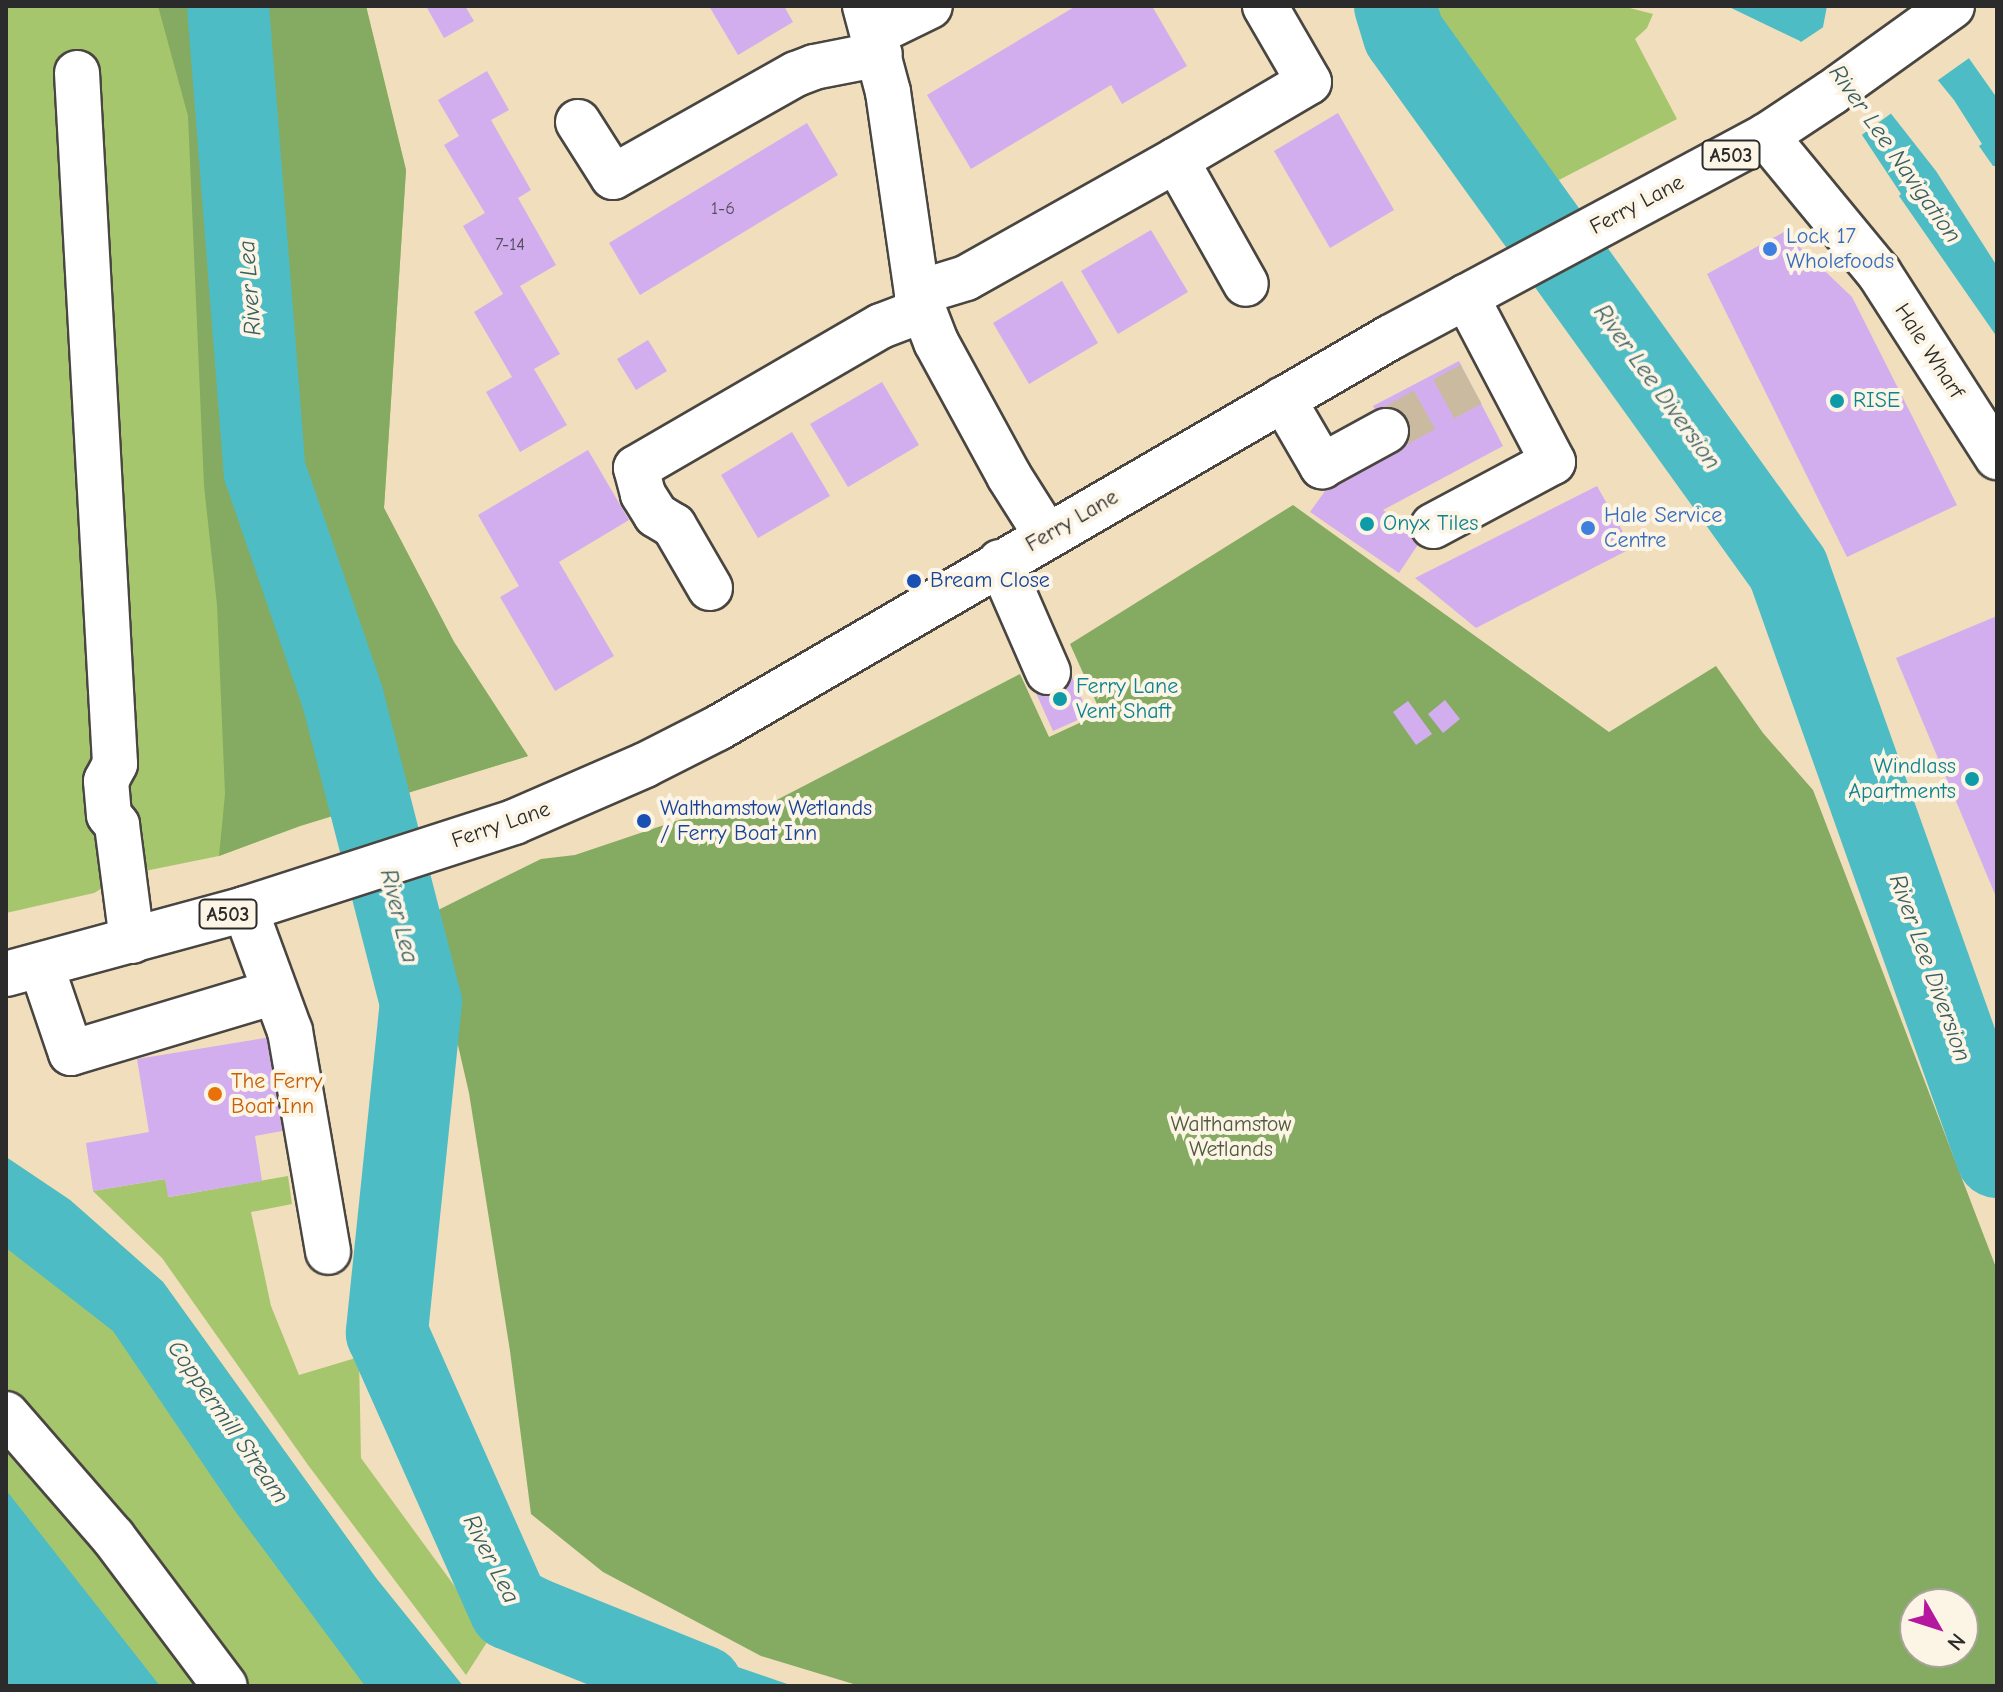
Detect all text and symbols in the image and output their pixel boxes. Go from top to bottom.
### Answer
water label: River Lee Navigation [1823,59,1967,249]
road number: A503 [1701,139,1761,171]
street label: Ferry Lane [1586,169,1688,241]
house number: 1-6 [711,198,735,220]
place label: Lock 17 Wholefoods [1786,223,1894,274]
house number: 7-14 [495,234,525,256]
water label: River Lea [232,239,268,337]
marker: Lock 17 Wholefoods [1761,240,1779,258]
water label: River Lee Diversion [1587,299,1727,475]
street label: Hale Wharf [1889,299,1969,403]
place label: RISE [1853,388,1900,414]
marker: RISE [1828,392,1846,410]
street label: Ferry Lane [1021,484,1123,558]
place label: Hale Service Centre [1604,502,1722,554]
place label: Onyx Tiles [1383,511,1478,537]
marker: Onyx Tiles [1358,515,1376,533]
marker: Hale Service Centre [1579,519,1597,537]
place label: Bream Close [930,568,1050,594]
marker: Bream Close [905,572,923,590]
place label: Ferry Lane Vent Shaft [1076,673,1178,724]
marker: Ferry Lane Vent Shaft [1051,690,1069,708]
place label: Windlass Apartments [1848,753,1956,804]
marker: Windlass Apartments [1963,770,1981,788]
place label: Walthamstow Wetlands / Ferry Boat Inn [660,795,872,846]
street label: Ferry Lane [448,796,554,854]
marker: Walthamstow Wetlands / Ferry Boat Inn [635,812,653,830]
water label: River Lea [373,866,425,966]
water label: River Lee Diversion [1883,871,1977,1065]
road number: A503 [198,898,258,930]
place label: The Ferry Boat Inn [231,1068,322,1120]
marker: The Ferry Boat Inn [206,1085,224,1103]
park label: Walthamstow Wetlands [1171,1111,1291,1162]
water label: Coppermill Stream [161,1335,295,1509]
water label: River Lea [456,1510,526,1608]
north arrow [1899,1588,1979,1668]
text: N [1941,1628,1971,1656]

